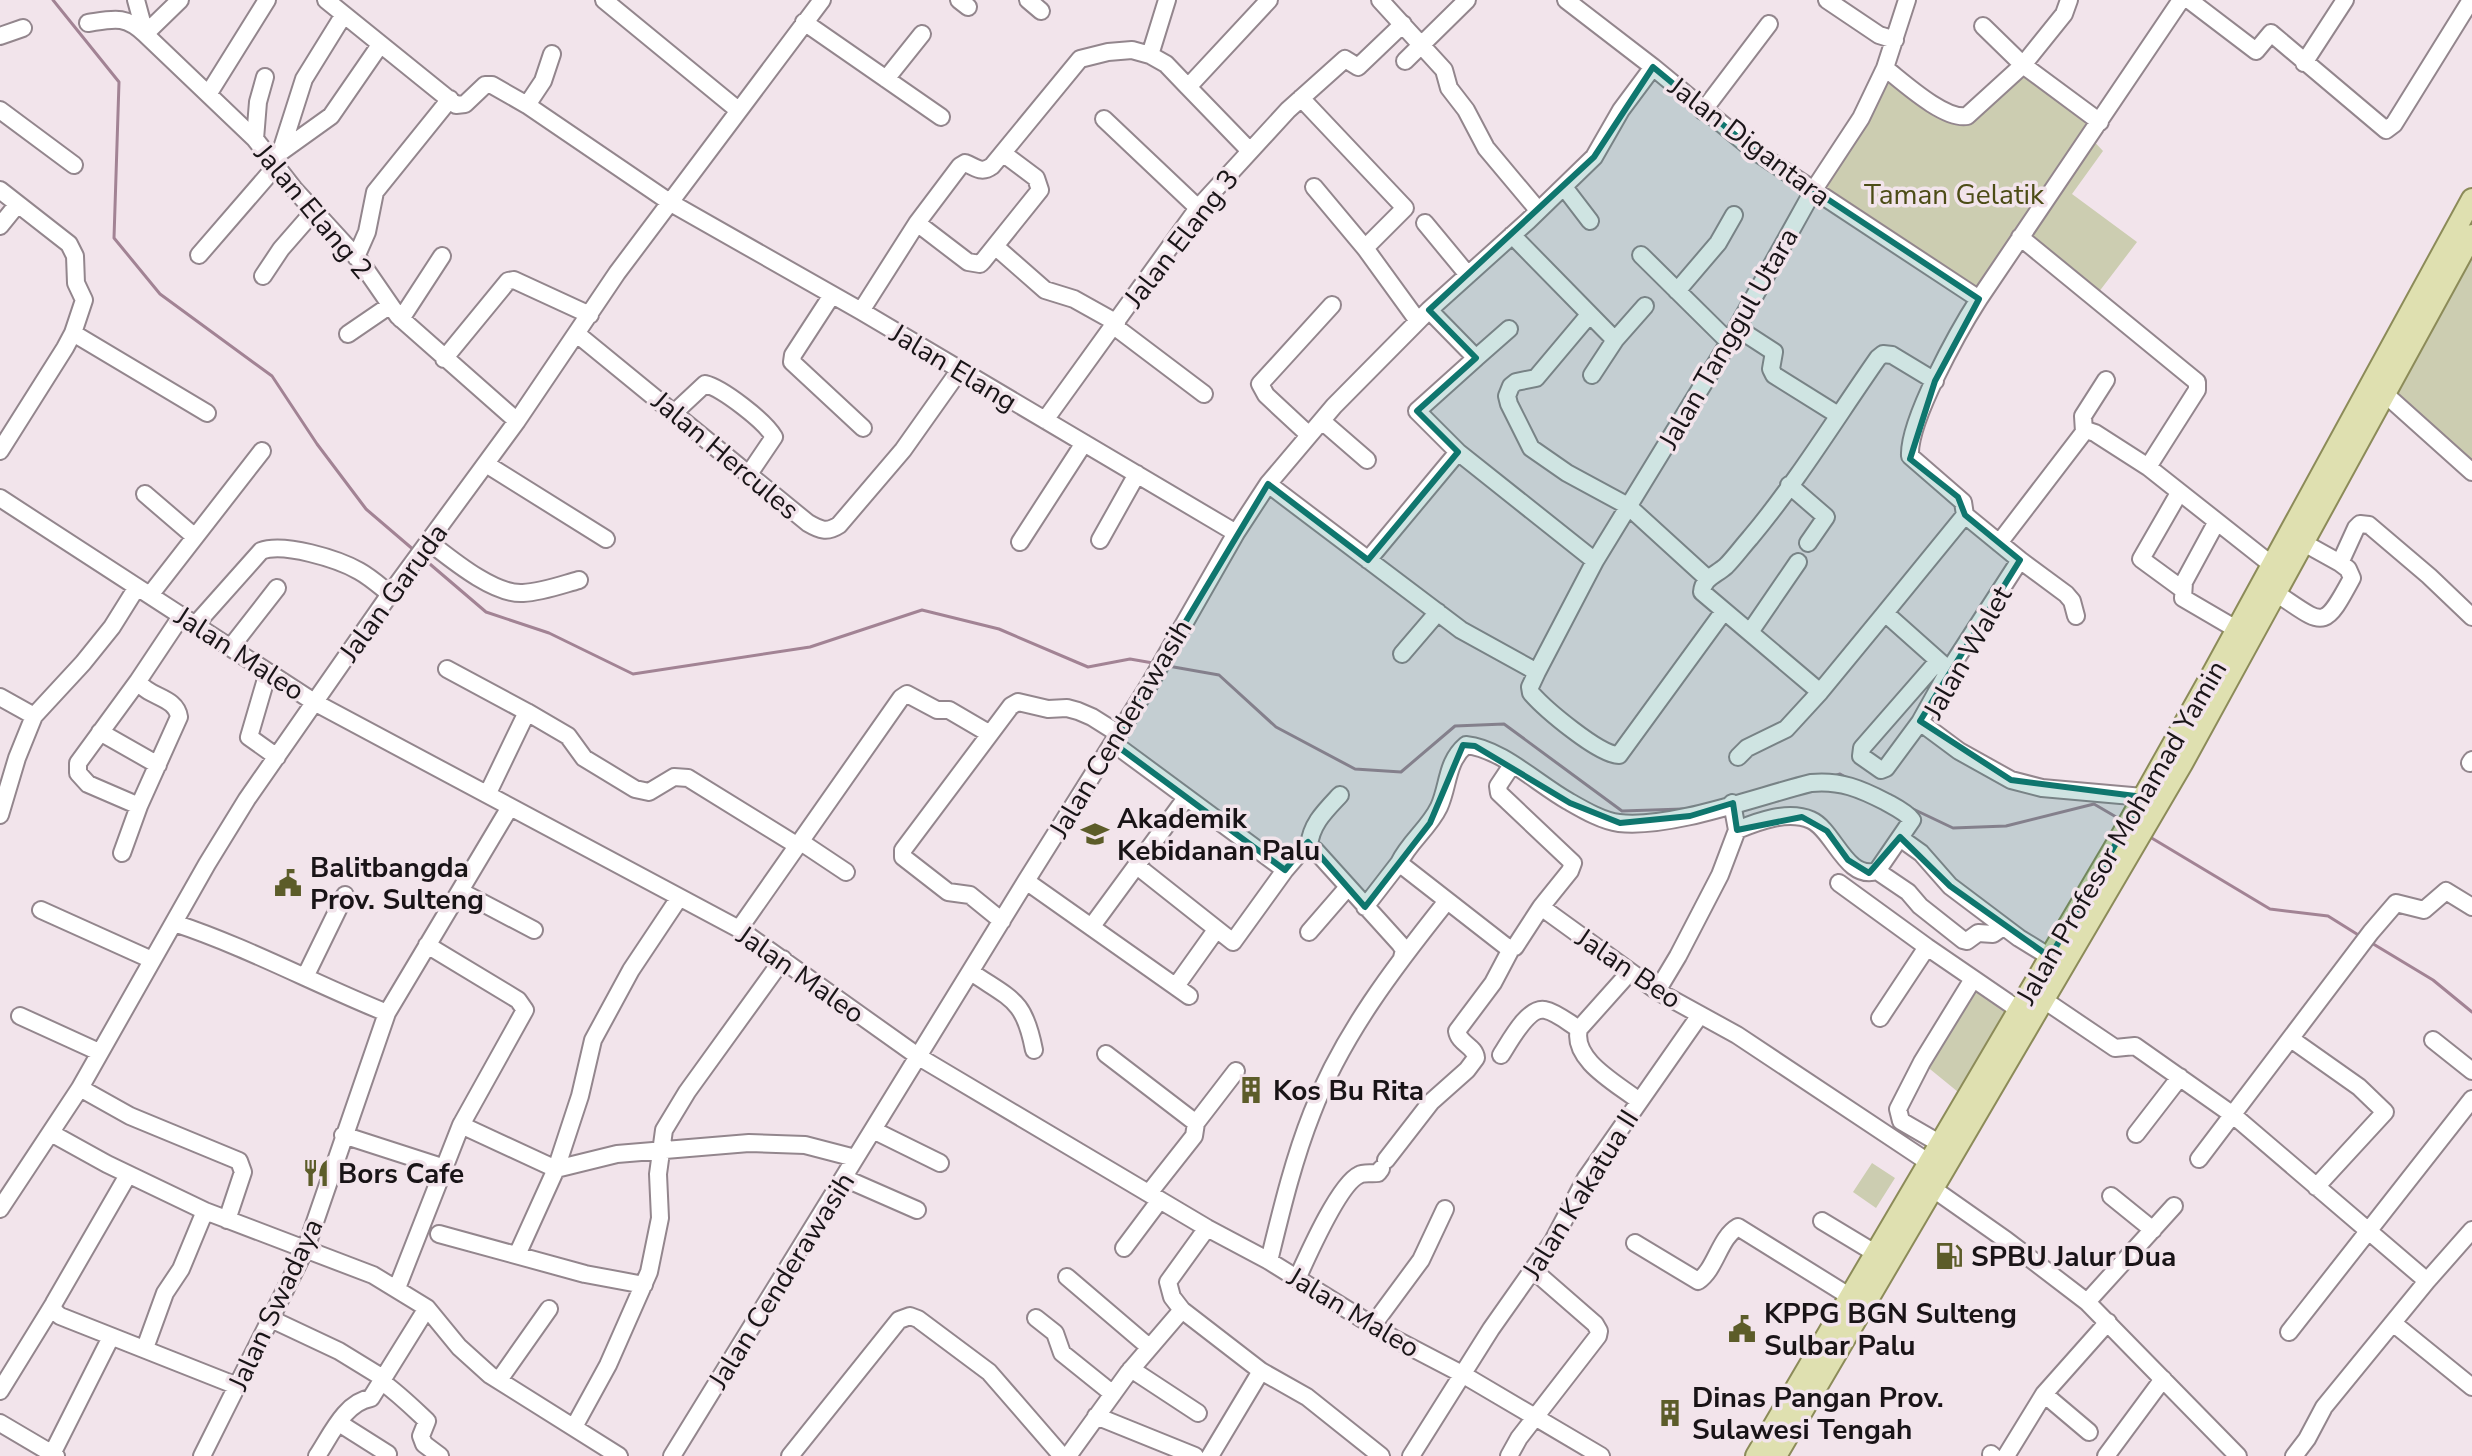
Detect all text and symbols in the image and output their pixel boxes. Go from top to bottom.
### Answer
street label: Jalan Digantara [1660,68,1838,215]
street label: Jalan Elang 2 [245,135,381,287]
street label: Jalan Elang 3 [1115,162,1248,316]
park label: Taman Gelatik [1864,176,2045,214]
street label: Jalan Tanggul Utara [1650,221,1808,457]
street label: Jalan Elang [882,315,1024,421]
street label: Jalan Hercules [643,382,807,529]
street label: Jalan Garuda [330,516,457,670]
street label: Jalan Walet [1914,579,2021,727]
street label: Jalan Maleo [166,597,312,710]
street label: Jalan Cenderawasih [1040,612,1201,846]
street label: Jalan Profesor Mohamad Yamin [2007,654,2236,1012]
place label: Akademik Kebidanan Palu [1117,800,1320,870]
school or university icon: Akademik Kebidanan Palu [1080,819,1110,849]
place label: Balitbangda Prov. Sulteng [310,849,484,919]
public building icon: Balitbangda Prov. Sulteng [273,868,303,898]
street label: Jalan Maleo [728,916,872,1033]
street label: Jalan Beo [1567,919,1689,1018]
place label: Kos Bu Rita [1273,1072,1424,1110]
building icon: Kos Bu Rita [1236,1075,1266,1105]
street label: Jalan Kakatua II [1513,1103,1648,1287]
place label: Bors Cafe [338,1155,464,1193]
restaurant icon: Bors Cafe [301,1158,331,1188]
street label: Jalan Cenderawasih [699,1165,864,1397]
street label: Jalan Swadaya [219,1212,332,1397]
place label: SPBU Jalur Dua [1971,1238,2176,1276]
fuel station icon: SPBU Jalur Dua [1934,1241,1964,1271]
street label: Jalan Maleo [1280,1258,1427,1367]
place label: KPPG BGN Sulteng Sulbar Palu [1764,1295,2017,1365]
public building icon: KPPG BGN Sulteng Sulbar Palu [1727,1314,1757,1344]
place label: Dinas Pangan Prov. Sulawesi Tengah [1692,1379,1944,1449]
building icon: Dinas Pangan Prov. Sulawesi Tengah [1655,1398,1685,1428]

